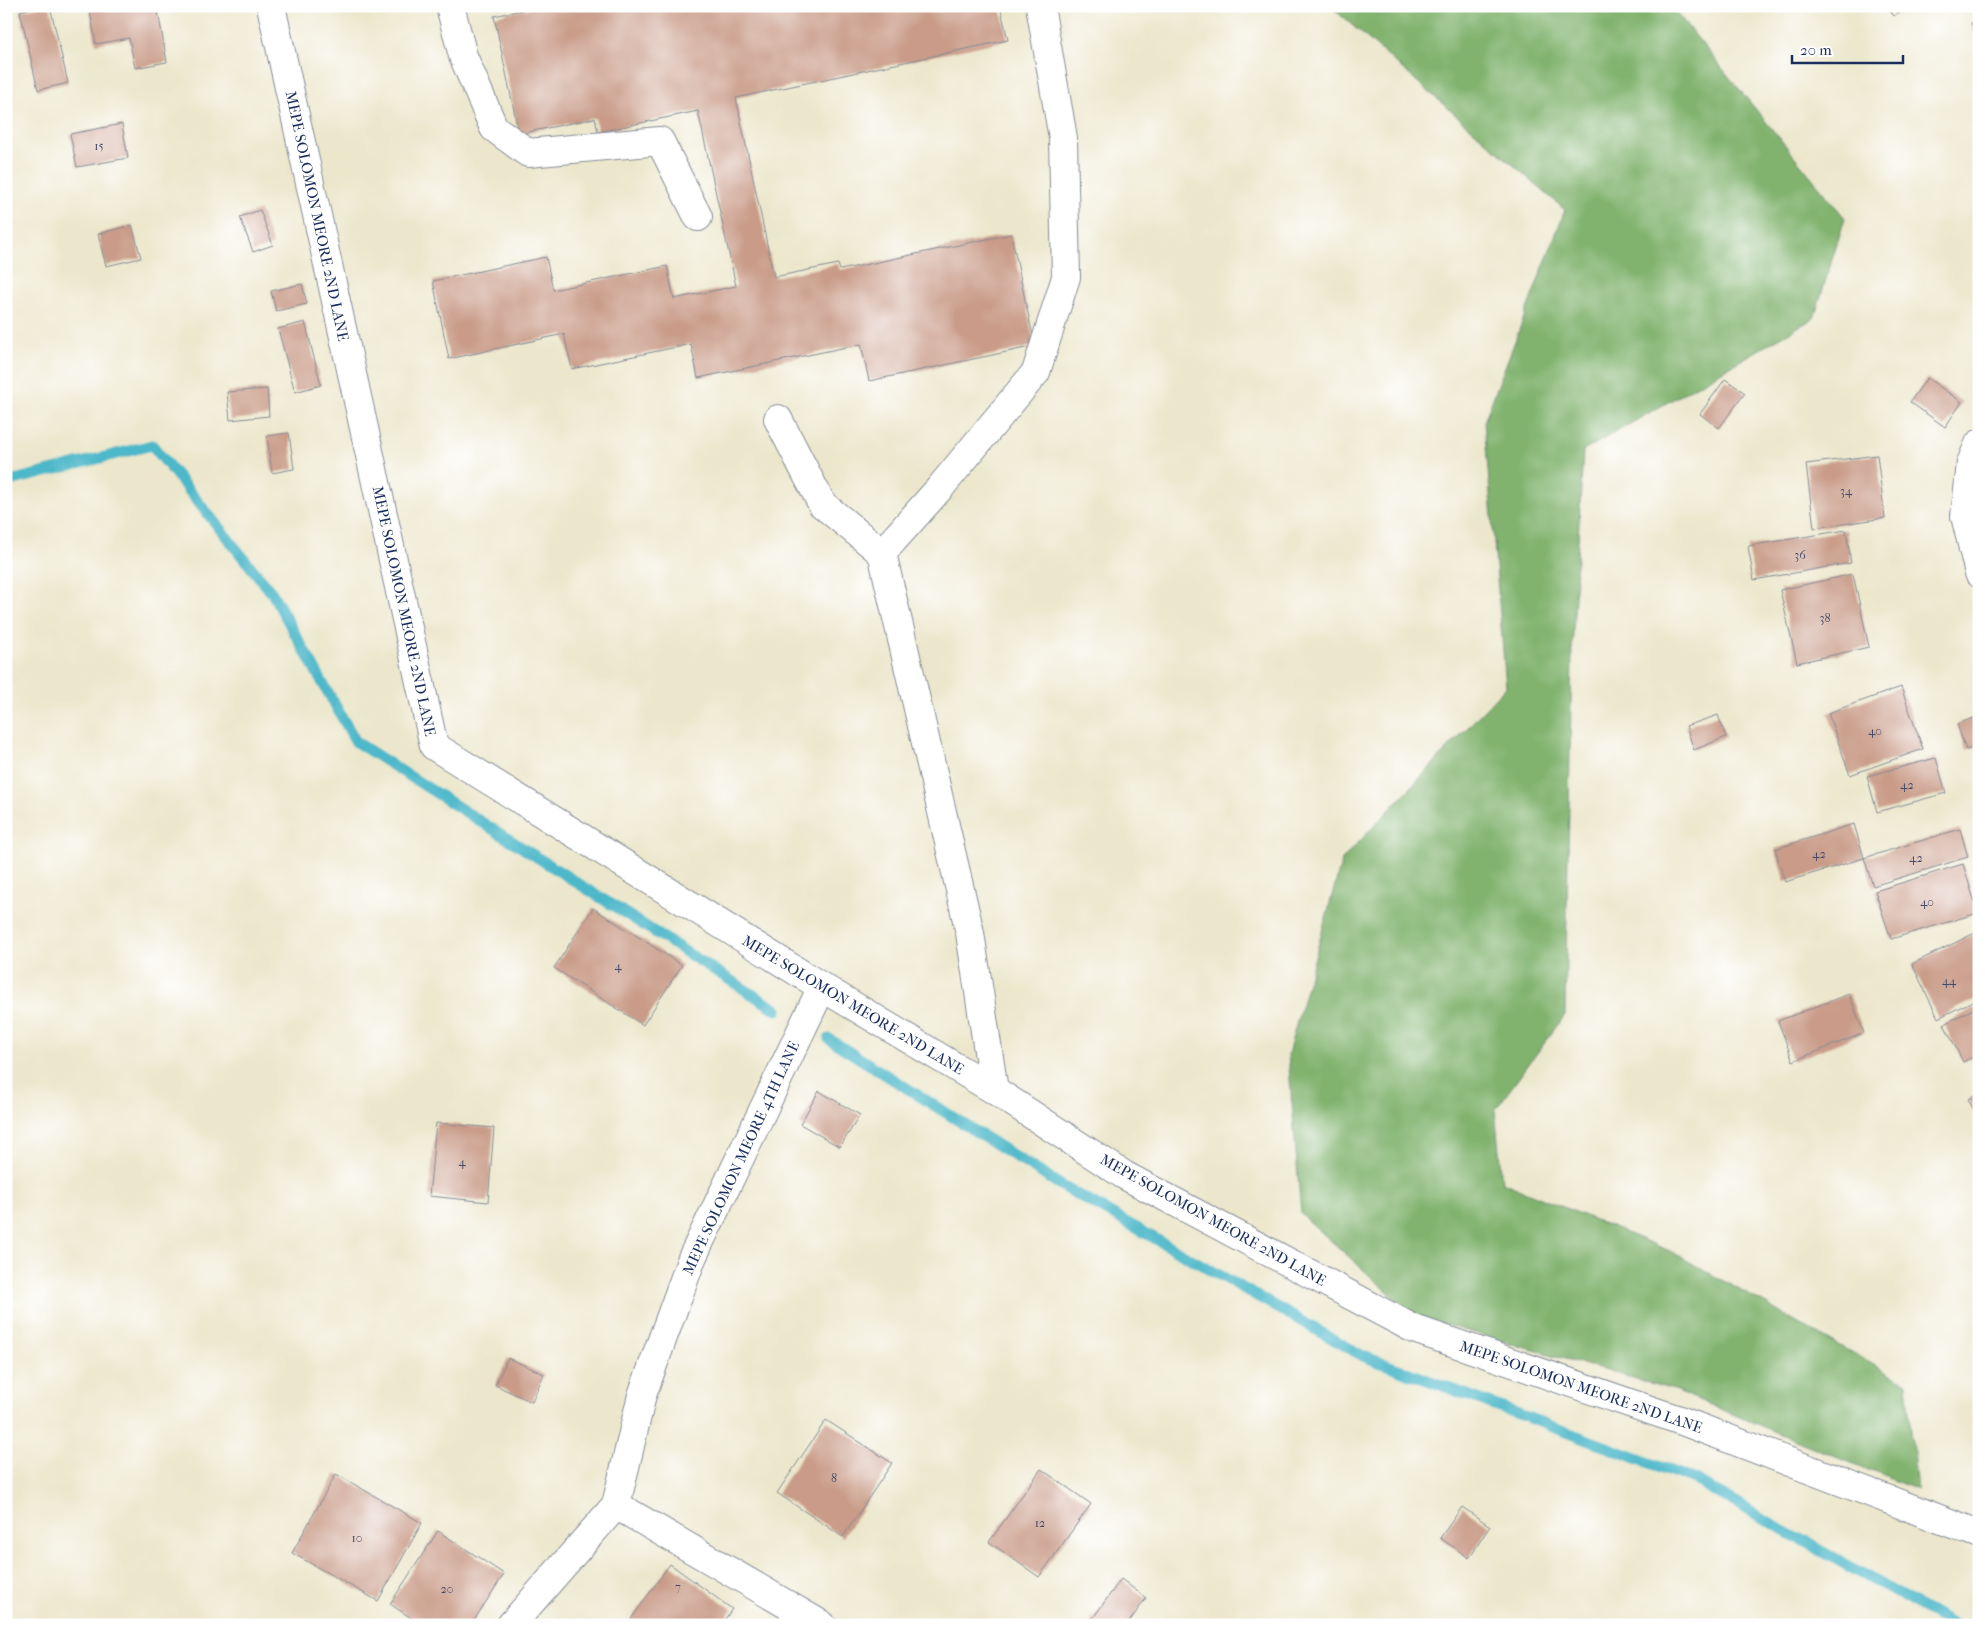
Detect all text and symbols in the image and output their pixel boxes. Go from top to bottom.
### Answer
scale bar [1792,32,1904,64]
text: 20 m [1800,41,1832,59]
street label: MEPE SOLOMON MEORE 2ND LANE [282,89,352,343]
house number: 15 [94,139,104,153]
street label: MEPE SOLOMON MEORE 2ND LANE [369,484,439,738]
house number: 34 [1840,484,1853,498]
house number: 36 [1794,548,1806,562]
house number: 38 [1820,611,1830,625]
house number: 40 [1868,724,1882,738]
house number: 42 [1900,778,1914,792]
house number: 42 [1812,847,1826,861]
house number: 42 [1909,851,1923,865]
house number: 40 [1920,895,1934,909]
street label: MEPE SOLOMON MEORE 2ND LANE [739,932,967,1078]
house number: 4 [614,959,622,973]
house number: 44 [1942,974,1957,988]
street label: MEPE SOLOMON MEORE 4TH LANE [679,1038,803,1278]
street label: MEPE SOLOMON MEORE 2ND LANE [1097,1150,1329,1290]
house number: 4 [458,1155,466,1169]
street label: MEPE SOLOMON MEORE 2ND LANE [1457,1337,1705,1437]
house number: 8 [831,1471,837,1485]
house number: 12 [1035,1516,1045,1530]
house number: 10 [352,1531,362,1545]
house number: 7 [675,1580,681,1594]
house number: 20 [441,1582,453,1596]

